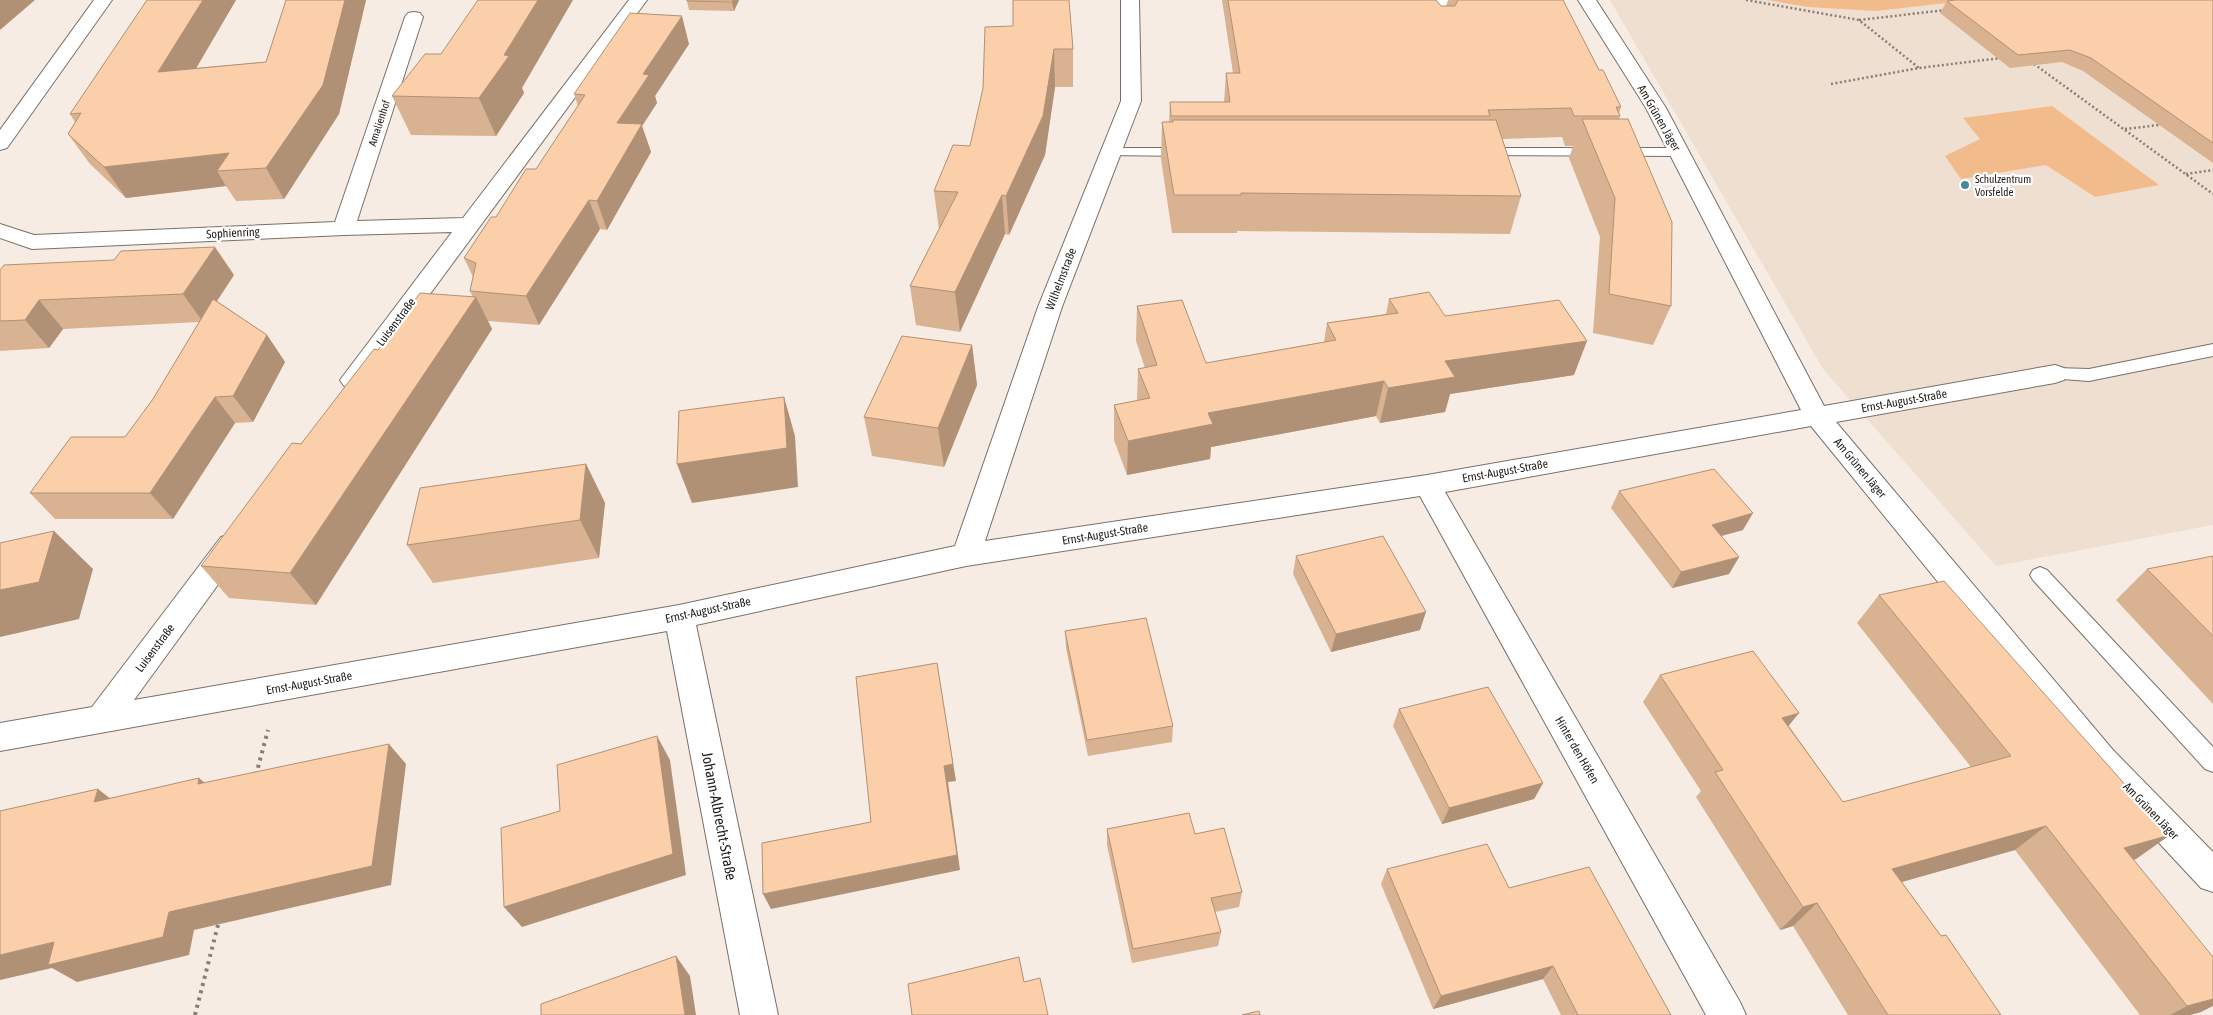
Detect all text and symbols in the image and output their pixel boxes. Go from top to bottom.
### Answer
street label: Am Grünen Jäger [1634,82,1684,154]
street label: Amalienhof [366,98,392,148]
place label: Schulzentrum Vorsfelde [1975,173,2031,198]
marker: Schulzentrum Vorsfelde [1959,179,1971,191]
street label: Sophienring [206,225,261,241]
street label: Wilhelmstraße [1043,246,1079,312]
street label: Luisenstraße [373,295,419,349]
street label: Ernst-August-Straße [1860,387,1948,415]
street label: Am Grünen Jäger [1831,435,1889,501]
street label: Ernst-August-Straße [1461,457,1549,485]
street label: Ernst-August-Straße [1061,520,1149,548]
street label: Ernst-August-Straße [664,594,752,626]
street label: Luisenstraße [132,621,178,675]
street label: Ernst-August-Straße [265,669,353,697]
street label: Hinter den Höfen [1552,714,1602,786]
street label: Johann-Albrecht-Straße [699,750,740,882]
street label: Am Grünen Jäger [2120,780,2182,843]

